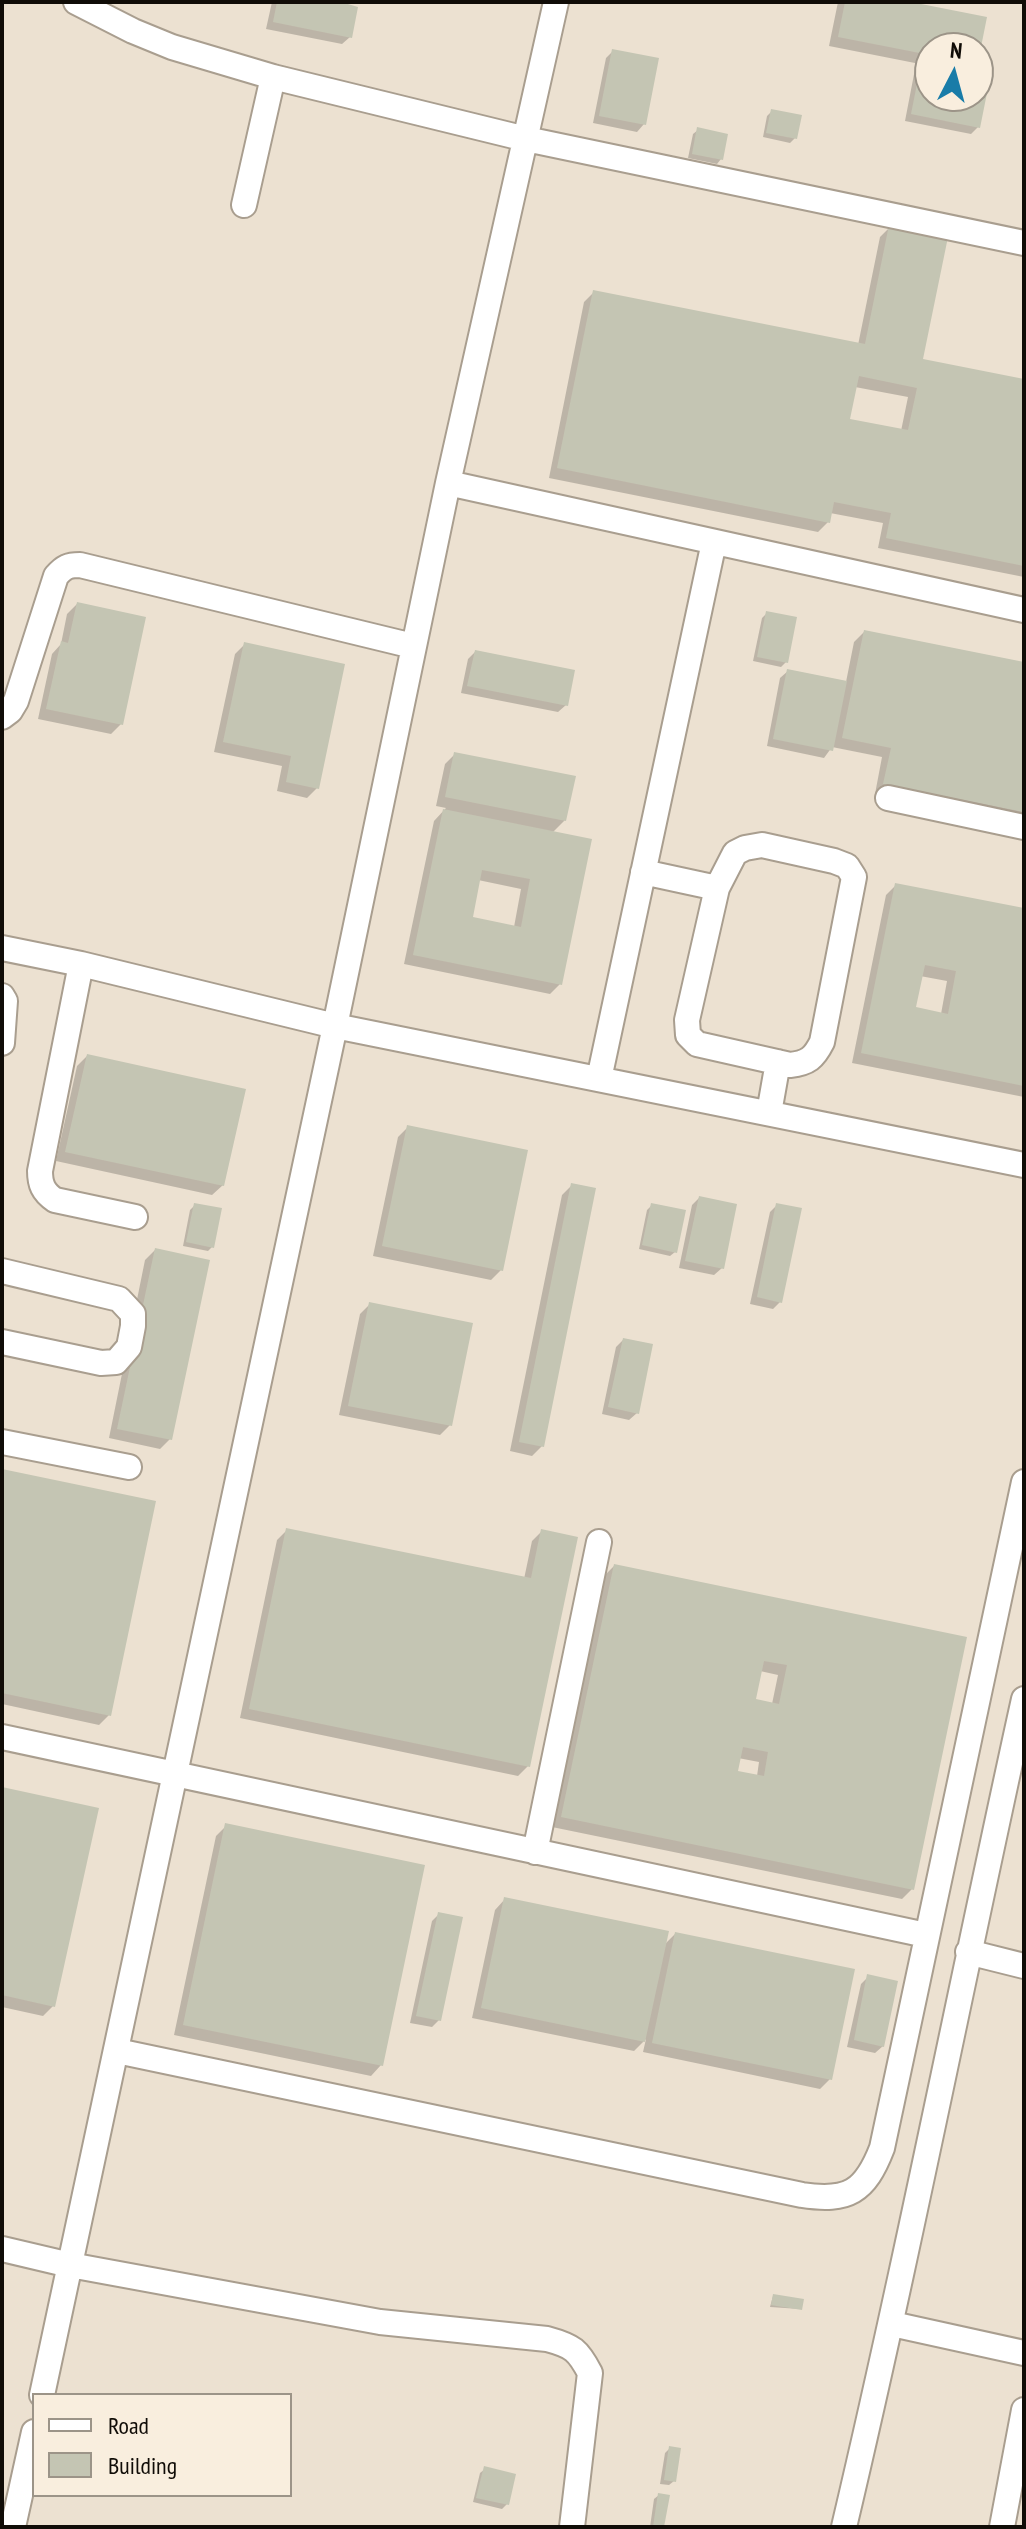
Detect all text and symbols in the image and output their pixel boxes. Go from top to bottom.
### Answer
north arrow [914,32,994,112]
text: N [949,36,964,65]
legend [32,2393,292,2497]
text: Road [108,2410,149,2441]
text: Building [108,2450,177,2481]

